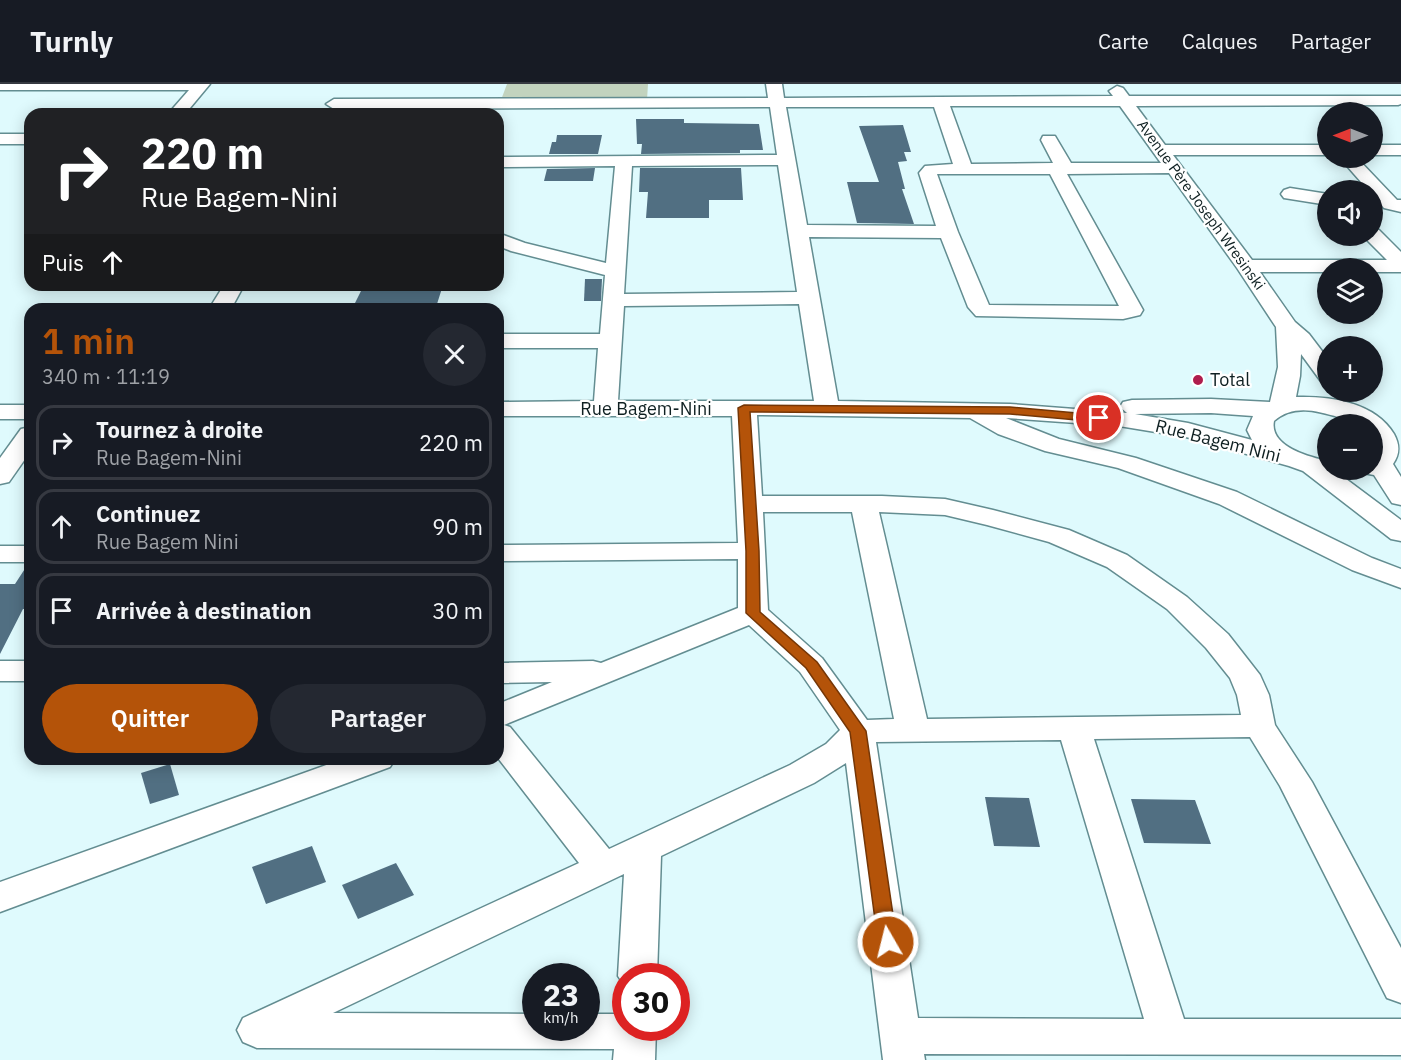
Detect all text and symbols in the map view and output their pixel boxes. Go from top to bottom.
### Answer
text: Turnly [30,23,113,60]
text: Carte [1098,27,1149,55]
text: Calques [1182,27,1258,55]
text: Partager [1291,27,1371,55]
north arrow [1317,102,1383,168]
map controls [1317,102,1383,480]
street label: Avenue Père Joseph Wresinski [1133,116,1270,293]
text: 220 m [141,126,264,181]
icon: right [42,132,120,210]
text: Rue Bagem-Nini [141,179,338,214]
button: sound [1317,180,1383,246]
icon: ahead [96,246,129,279]
text: Puis [42,248,84,277]
button: layers [1317,258,1383,324]
text: 1 min [42,317,135,364]
button: close [423,323,486,386]
button: + [1317,336,1383,402]
text: 340 m · 11:19 [42,363,170,390]
place label: Total [1210,368,1250,391]
marker: Total [1191,373,1205,387]
pin [1073,392,1124,443]
street label: Rue Bagem-Nini [580,397,712,420]
icon: arrive [1082,401,1115,434]
street label: Rue Bagem Nini [1153,414,1283,467]
button: − [1317,414,1383,480]
text: Tournez à droite [96,415,263,444]
icon: right [45,426,78,459]
text: 220 m [419,428,483,457]
text: Rue Bagem-Nini [96,444,242,471]
text: Continuez [96,499,200,528]
icon: ahead [45,510,78,543]
text: 90 m [432,512,483,541]
text: Rue Bagem Nini [96,528,239,555]
icon: arrive [45,594,78,627]
text: Arrivée à destination [96,596,312,625]
text: 30 m [432,596,483,625]
button: Quitter [42,684,258,753]
button: Partager [270,684,486,753]
position arrow [856,910,920,974]
speed limit sign: 30 [612,963,690,1041]
text: 23 [543,975,579,1014]
text: km/h [543,1008,579,1027]

